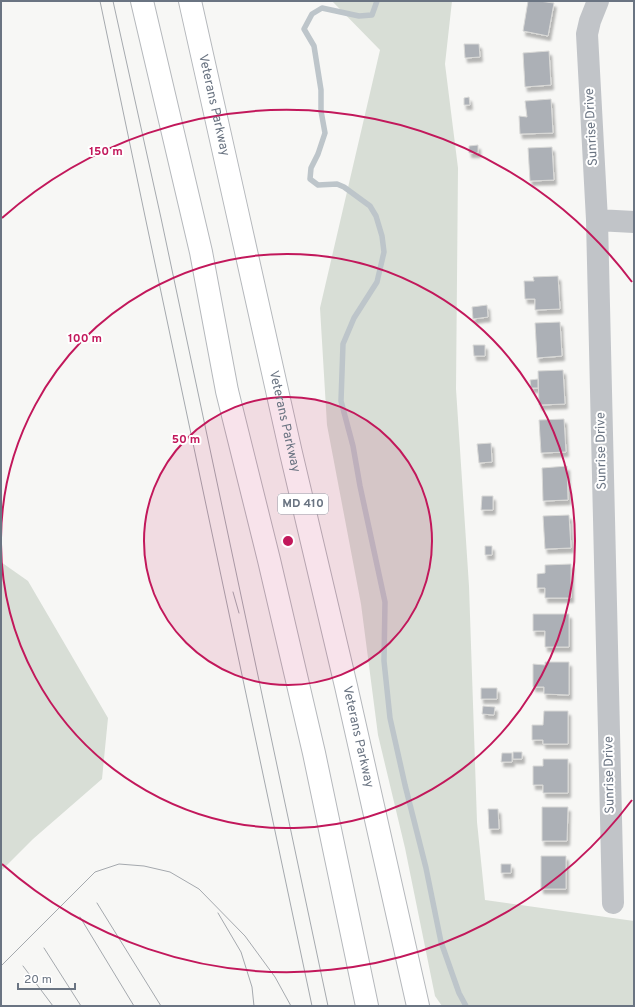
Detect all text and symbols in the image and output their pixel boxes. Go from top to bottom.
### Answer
street label: Veterans Parkway [194,53,233,158]
street label: Sunrise Drive [582,88,602,166]
text: 150 m [89,144,123,160]
text: 100 m [68,331,102,347]
street label: Veterans Parkway [265,369,303,474]
street label: Sunrise Drive [593,412,611,490]
text: 50 m [172,432,200,448]
road number: MD 410 [278,494,328,514]
centre of rings [281,534,295,548]
street label: Veterans Parkway [338,685,377,790]
street label: Sunrise Drive [601,736,619,814]
scale bar [18,965,75,991]
text: 20 m [24,972,52,988]

